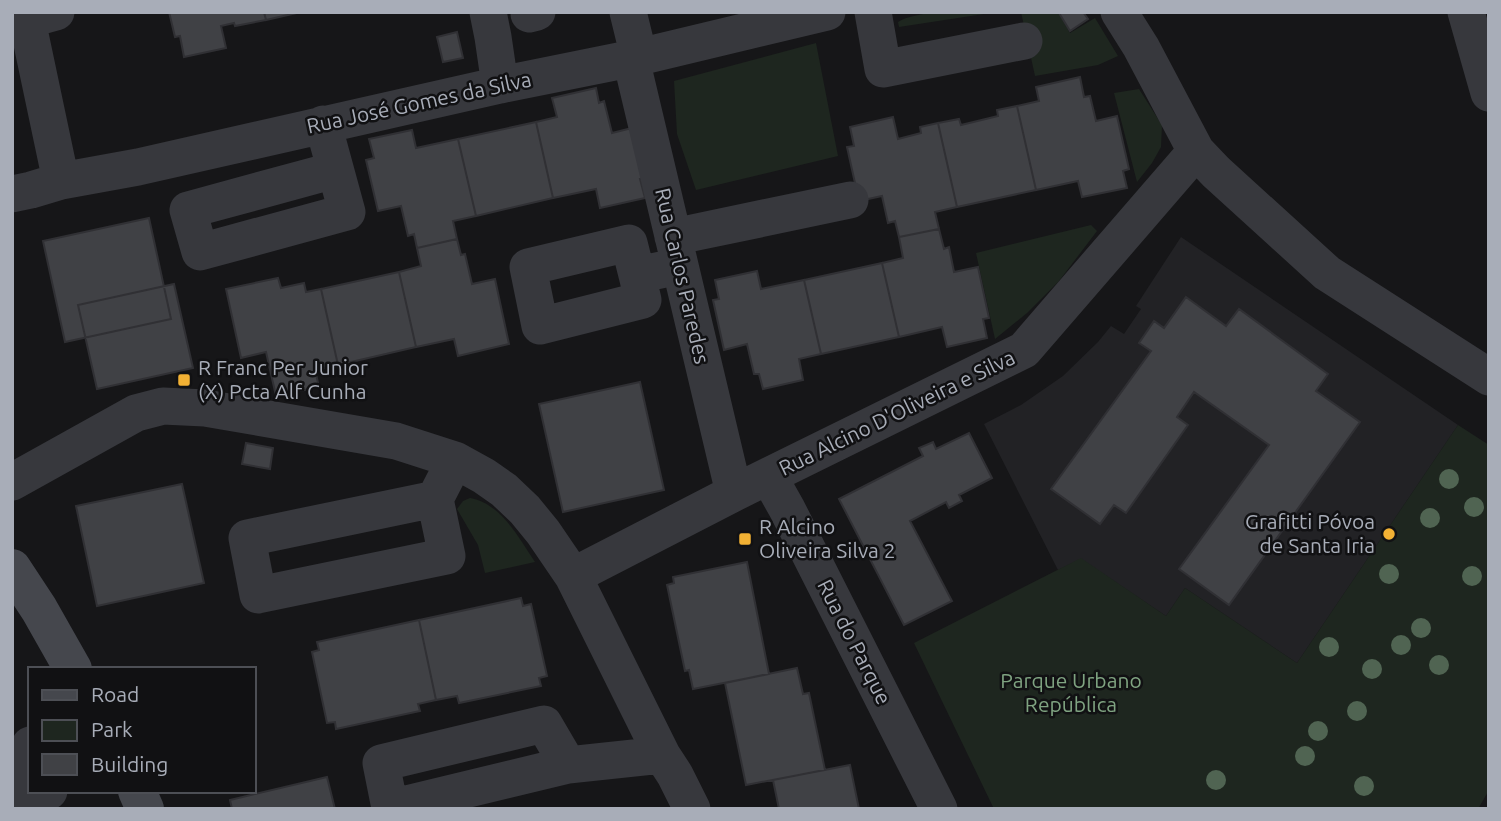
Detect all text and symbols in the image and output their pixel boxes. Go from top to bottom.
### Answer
street label: Rua José Gomes da Silva [304,66,533,138]
street label: Rua Carlos Paredes [651,186,715,366]
street label: Rua Alcino D'Oliveira e Silva [775,344,1018,480]
place label: R Franc Per Junior (X) Pcta Alf Cunha [198,355,368,403]
marker: R Franc Per Junior (X) Pcta Alf Cunha [176,372,192,388]
place label: Grafitti Póvoa de Santa Iria [1245,509,1375,557]
place label: R Alcino Oliveira Silva 2 [759,514,896,562]
marker: Grafitti Póvoa de Santa Iria [1381,526,1397,542]
marker: R Alcino Oliveira Silva 2 [737,531,753,547]
street label: Rua do Parque [813,575,897,708]
legend [28,667,256,793]
park label: Parque Urbano República [1000,668,1142,716]
text: Road [91,682,139,706]
text: Park [91,717,133,741]
text: Building [91,752,168,776]

